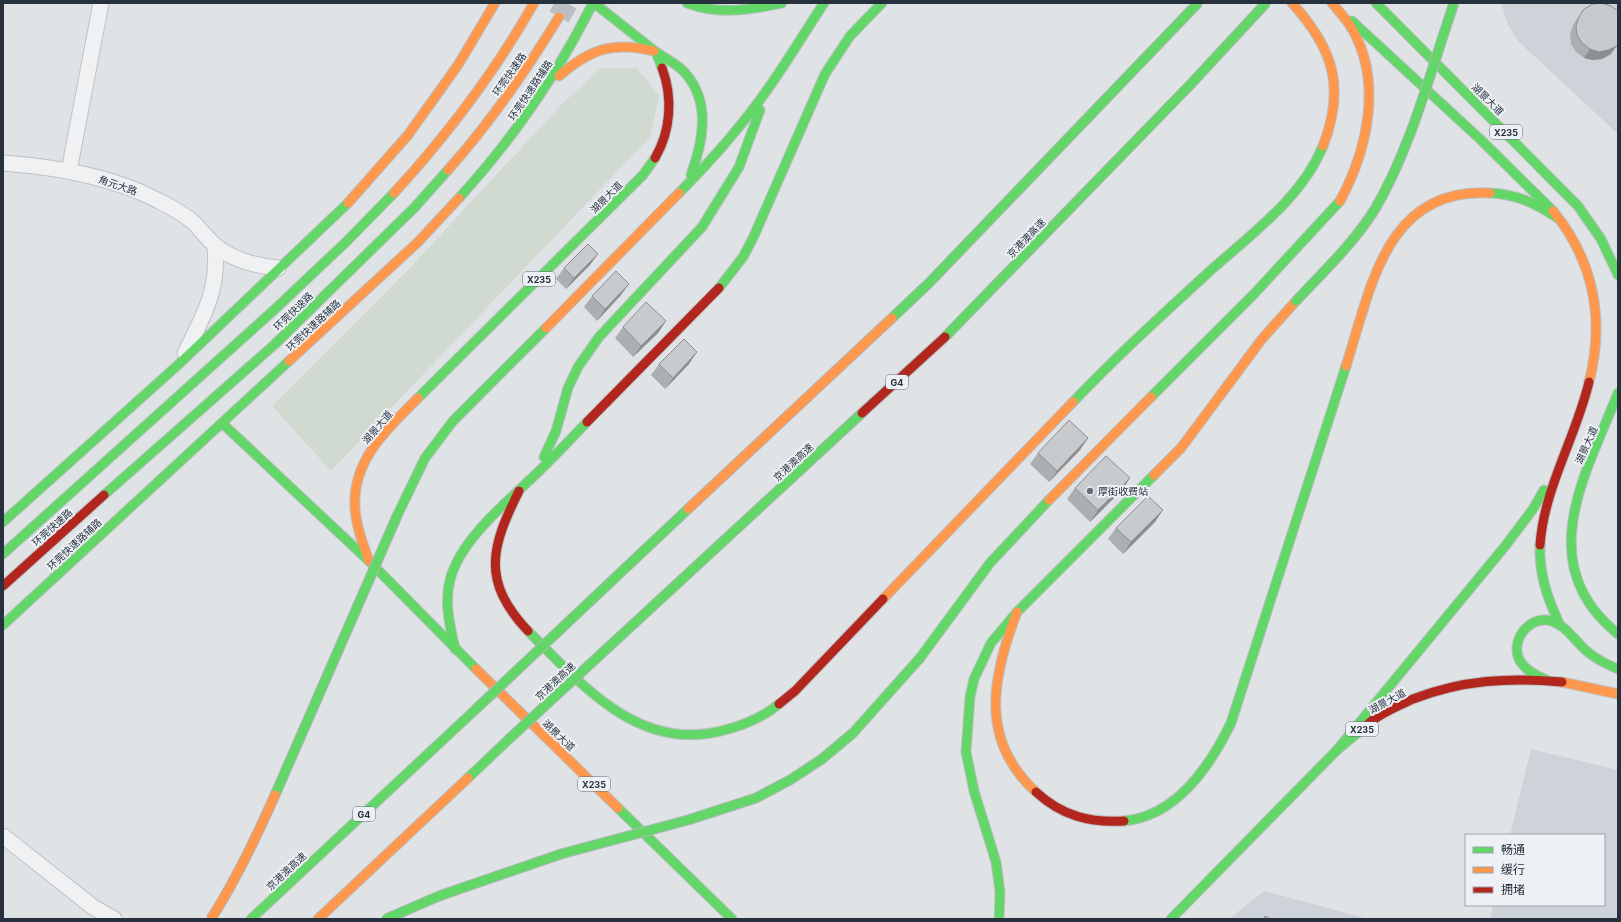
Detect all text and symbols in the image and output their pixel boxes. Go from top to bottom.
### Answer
street label: 环莞快速路 [490,50,528,98]
street label: 环莞快速路辅路 [505,58,555,122]
street label: 湖景大道 [1470,81,1506,117]
road number: X235 [1490,125,1522,139]
street label: 角元大路 [97,173,139,197]
street label: 湖景大道 [588,179,624,215]
street label: 京港澳高速 [1004,216,1048,260]
road number: X235 [523,272,555,286]
street label: 环莞快速路 [271,289,315,333]
street label: 环莞快速路辅路 [283,297,343,353]
road number: G4 [886,375,908,389]
street label: 湖景大道 [359,408,395,446]
street label: 湖景大道 [1572,424,1600,466]
street label: 京港澳高速 [771,441,815,483]
place label: 厚街收费站 [1098,485,1148,497]
marker: 厚街收费站 [1085,486,1095,496]
street label: 环莞快速路 [29,506,75,548]
street label: 环莞快速路辅路 [44,516,104,572]
street label: 京港澳高速 [533,660,577,702]
street label: 湖景大道 [1367,686,1407,716]
street label: 湖景大道 [540,717,578,753]
road number: X235 [1346,722,1378,736]
road number: X235 [578,777,610,791]
road number: G4 [353,807,375,821]
legend [1465,834,1605,906]
text: 畅通 [1501,842,1525,857]
street label: 京港澳高速 [264,850,308,892]
text: 缓行 [1501,862,1525,877]
text: 拥堵 [1501,882,1525,897]

